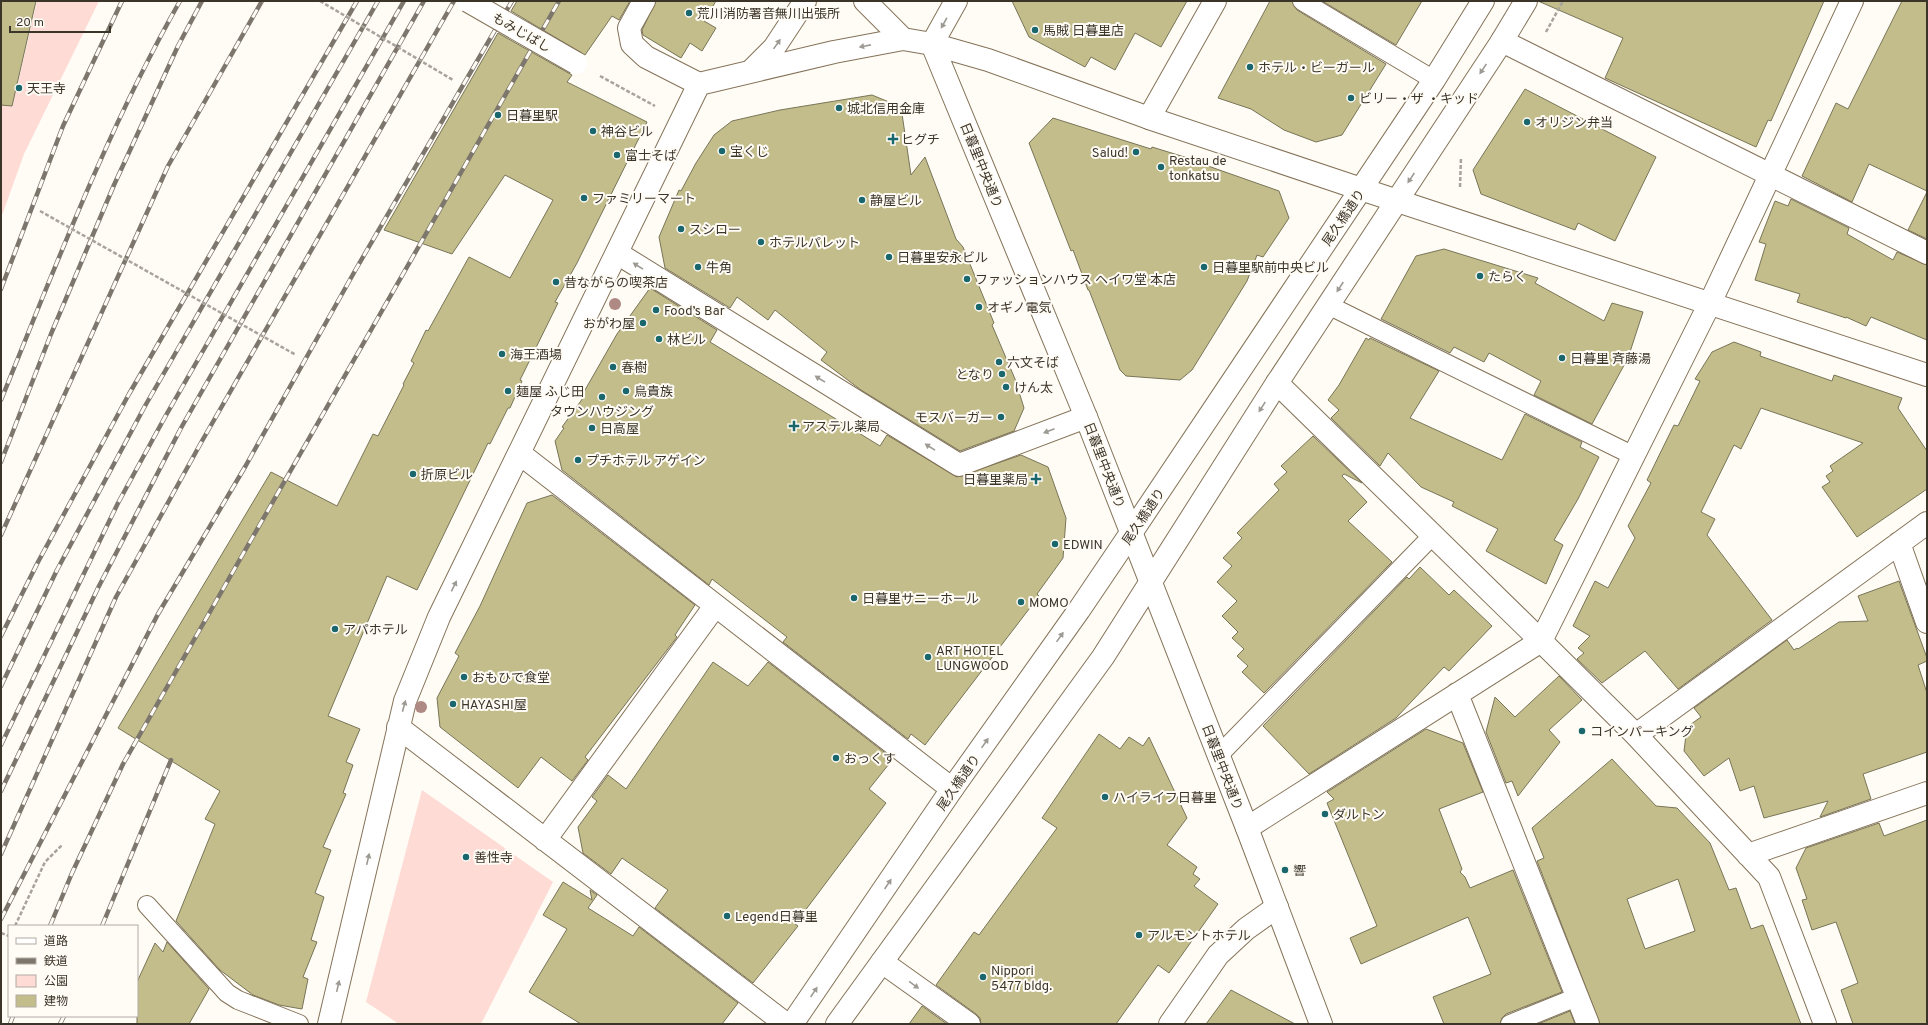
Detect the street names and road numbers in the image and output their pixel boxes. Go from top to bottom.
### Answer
street label: もみじばし [489,11,553,57]
street label: 日暮里中央通り [956,121,1005,211]
street label: 尾久橋通り [1319,186,1369,250]
street label: 日暮里中央通り [1079,420,1127,511]
street label: 尾久橋通り [1119,485,1169,549]
street label: 日暮里中央通り [1197,722,1245,813]
street label: 尾久橋通り [934,751,985,814]

